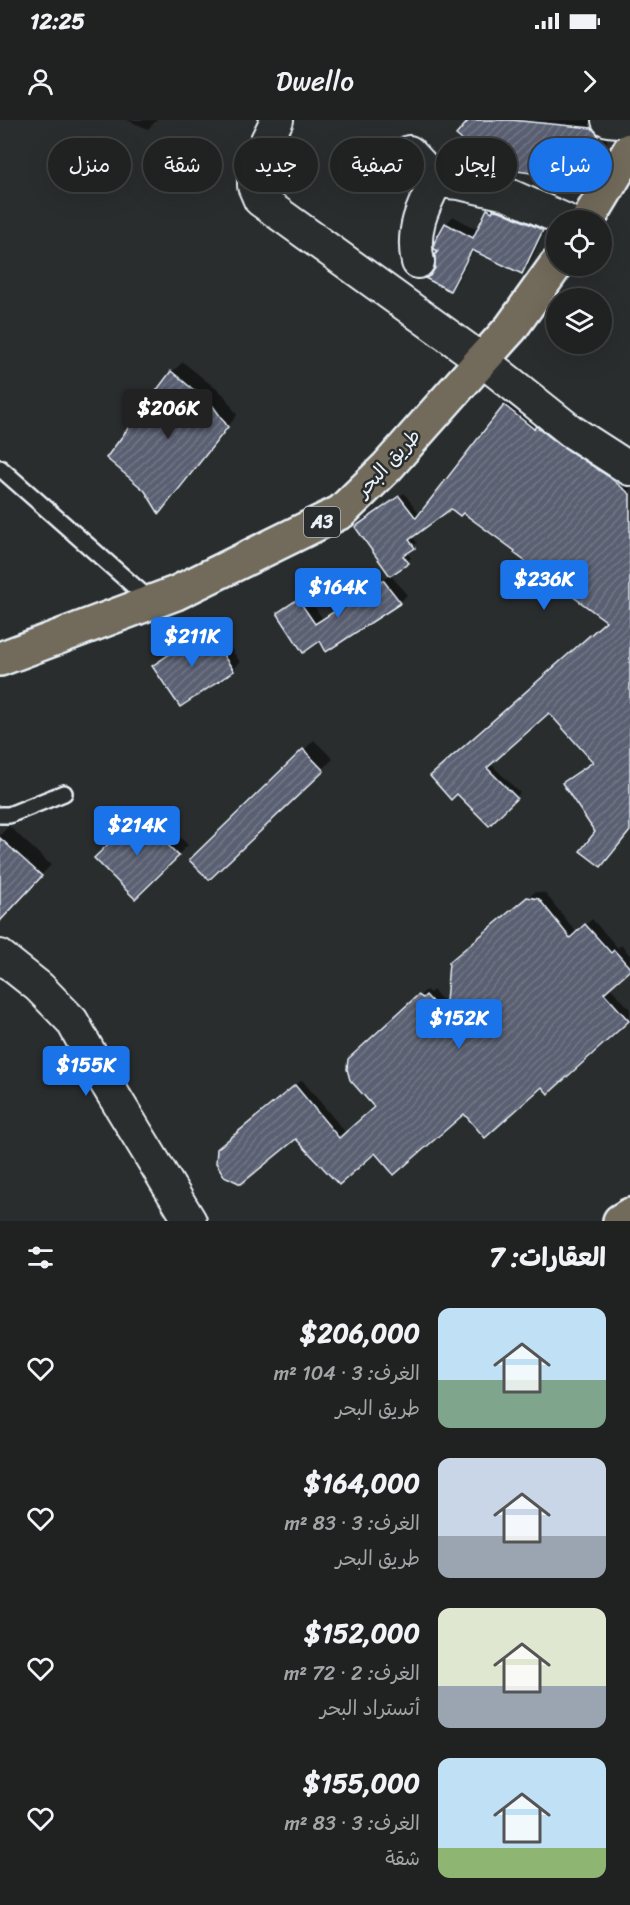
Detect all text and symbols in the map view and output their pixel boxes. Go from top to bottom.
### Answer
text: 12:25 [30,2,85,41]
text: Dwello [276,57,354,105]
icon: person [24,65,57,98]
icon: forward [573,65,606,98]
chip: منزل [48,138,131,192]
chip: شقة [143,138,222,192]
chip: جديد [234,138,318,192]
chip: تصفية [330,138,424,192]
chip: إيجار [436,138,517,192]
chip: شراء [529,138,612,192]
map controls [546,210,612,354]
button: locate [546,210,612,276]
button: layers [546,288,612,354]
pin: $206K [126,389,210,440]
text: $206K [137,391,199,426]
street label: طريق البحر [345,420,430,507]
road number: A3 [304,507,340,537]
pin: $236K [502,560,586,611]
text: $236K [514,562,574,597]
pin: $164K [296,568,380,619]
text: $164K [309,570,367,605]
pin: $211K [150,617,234,668]
text: $211K [165,619,219,654]
pin: $214K [95,806,179,857]
text: $214K [108,808,166,843]
pin: $152K [417,999,501,1050]
text: $152K [430,1001,488,1036]
pin: $155K [44,1046,128,1097]
text: $155K [57,1048,115,1083]
text: العقارات: 7 [489,1234,606,1280]
icon: filters [24,1241,57,1274]
text: $206,000 [300,1310,420,1356]
icon: home [486,1332,558,1404]
icon: heart [24,1352,57,1385]
text: الغرف: 3 · 104 m² [274,1356,420,1391]
text: طريق البحر [335,1391,420,1426]
text: $164,000 [304,1460,420,1506]
icon: home [486,1482,558,1554]
icon: heart [24,1502,57,1535]
text: الغرف: 3 · 83 m² [284,1506,420,1541]
text: طريق البحر [335,1541,420,1576]
text: $152,000 [304,1610,420,1656]
icon: home [486,1632,558,1704]
icon: heart [24,1652,57,1685]
text: الغرف: 2 · 72 m² [284,1656,420,1691]
text: أتستراد البحر [320,1691,420,1726]
text: $155,000 [303,1760,420,1806]
icon: home [486,1782,558,1854]
icon: heart [24,1802,57,1835]
text: الغرف: 3 · 83 m² [284,1806,420,1841]
text: شقة [385,1841,420,1876]

